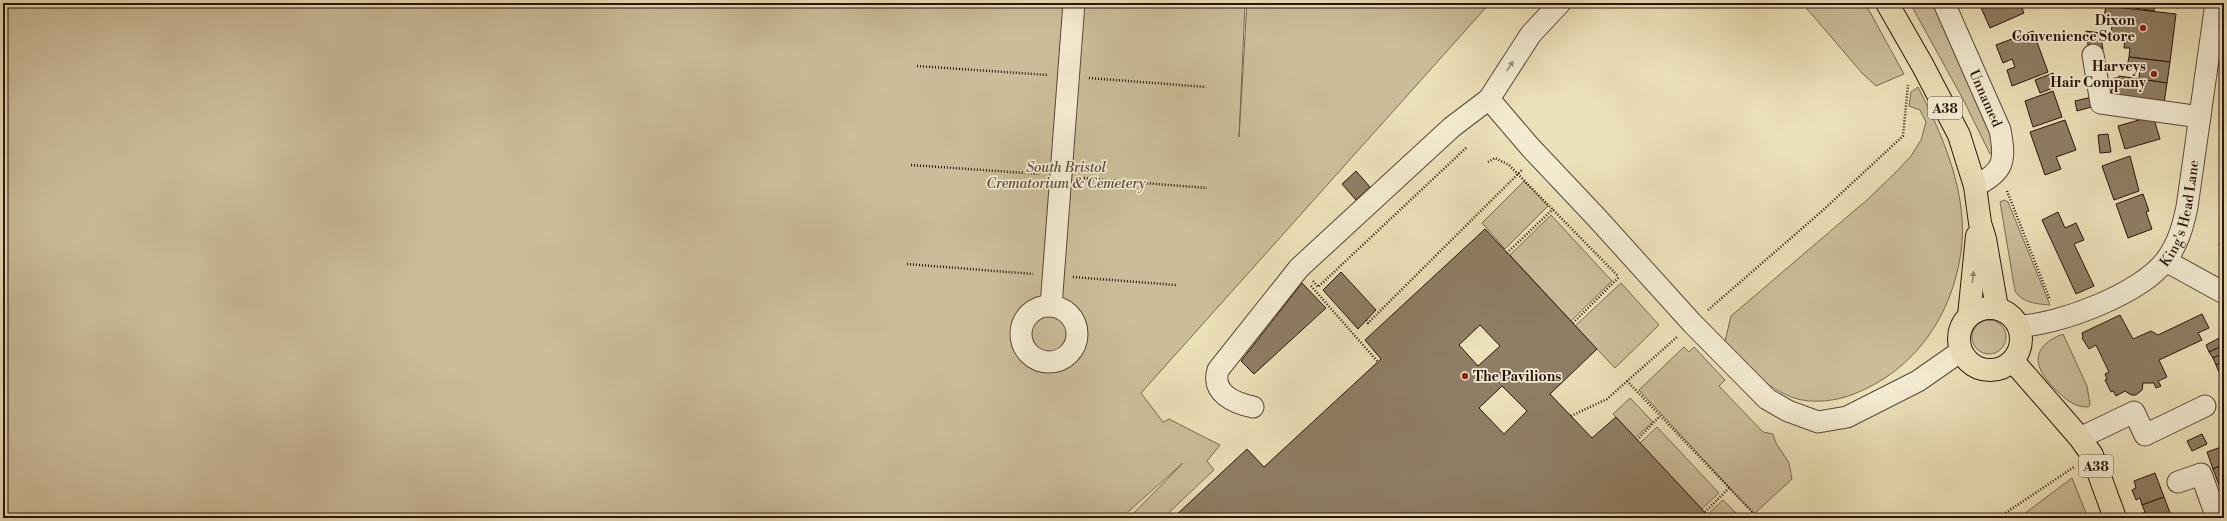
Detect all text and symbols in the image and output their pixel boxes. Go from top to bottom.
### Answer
place label: Dixon Convenience Store [2012,12,2135,46]
marker: Dixon Convenience Store [2138,23,2148,33]
place label: Harveys Hair Company [2050,58,2147,92]
one-way arrow [1507,61,1514,72]
street label: Unnamed [1964,67,2006,130]
marker: Harveys Hair Company [2149,69,2159,79]
road number: A38 [1928,97,1962,119]
park label: South Bristol Crematorium & Cemetery [986,159,1146,193]
street label: King's Head Lane [2156,159,2204,271]
one-way arrow [1970,271,1976,283]
place label: The Pavilions [1473,368,1561,386]
marker: The Pavilions [1460,371,1470,381]
road number: A38 [2079,455,2113,477]

